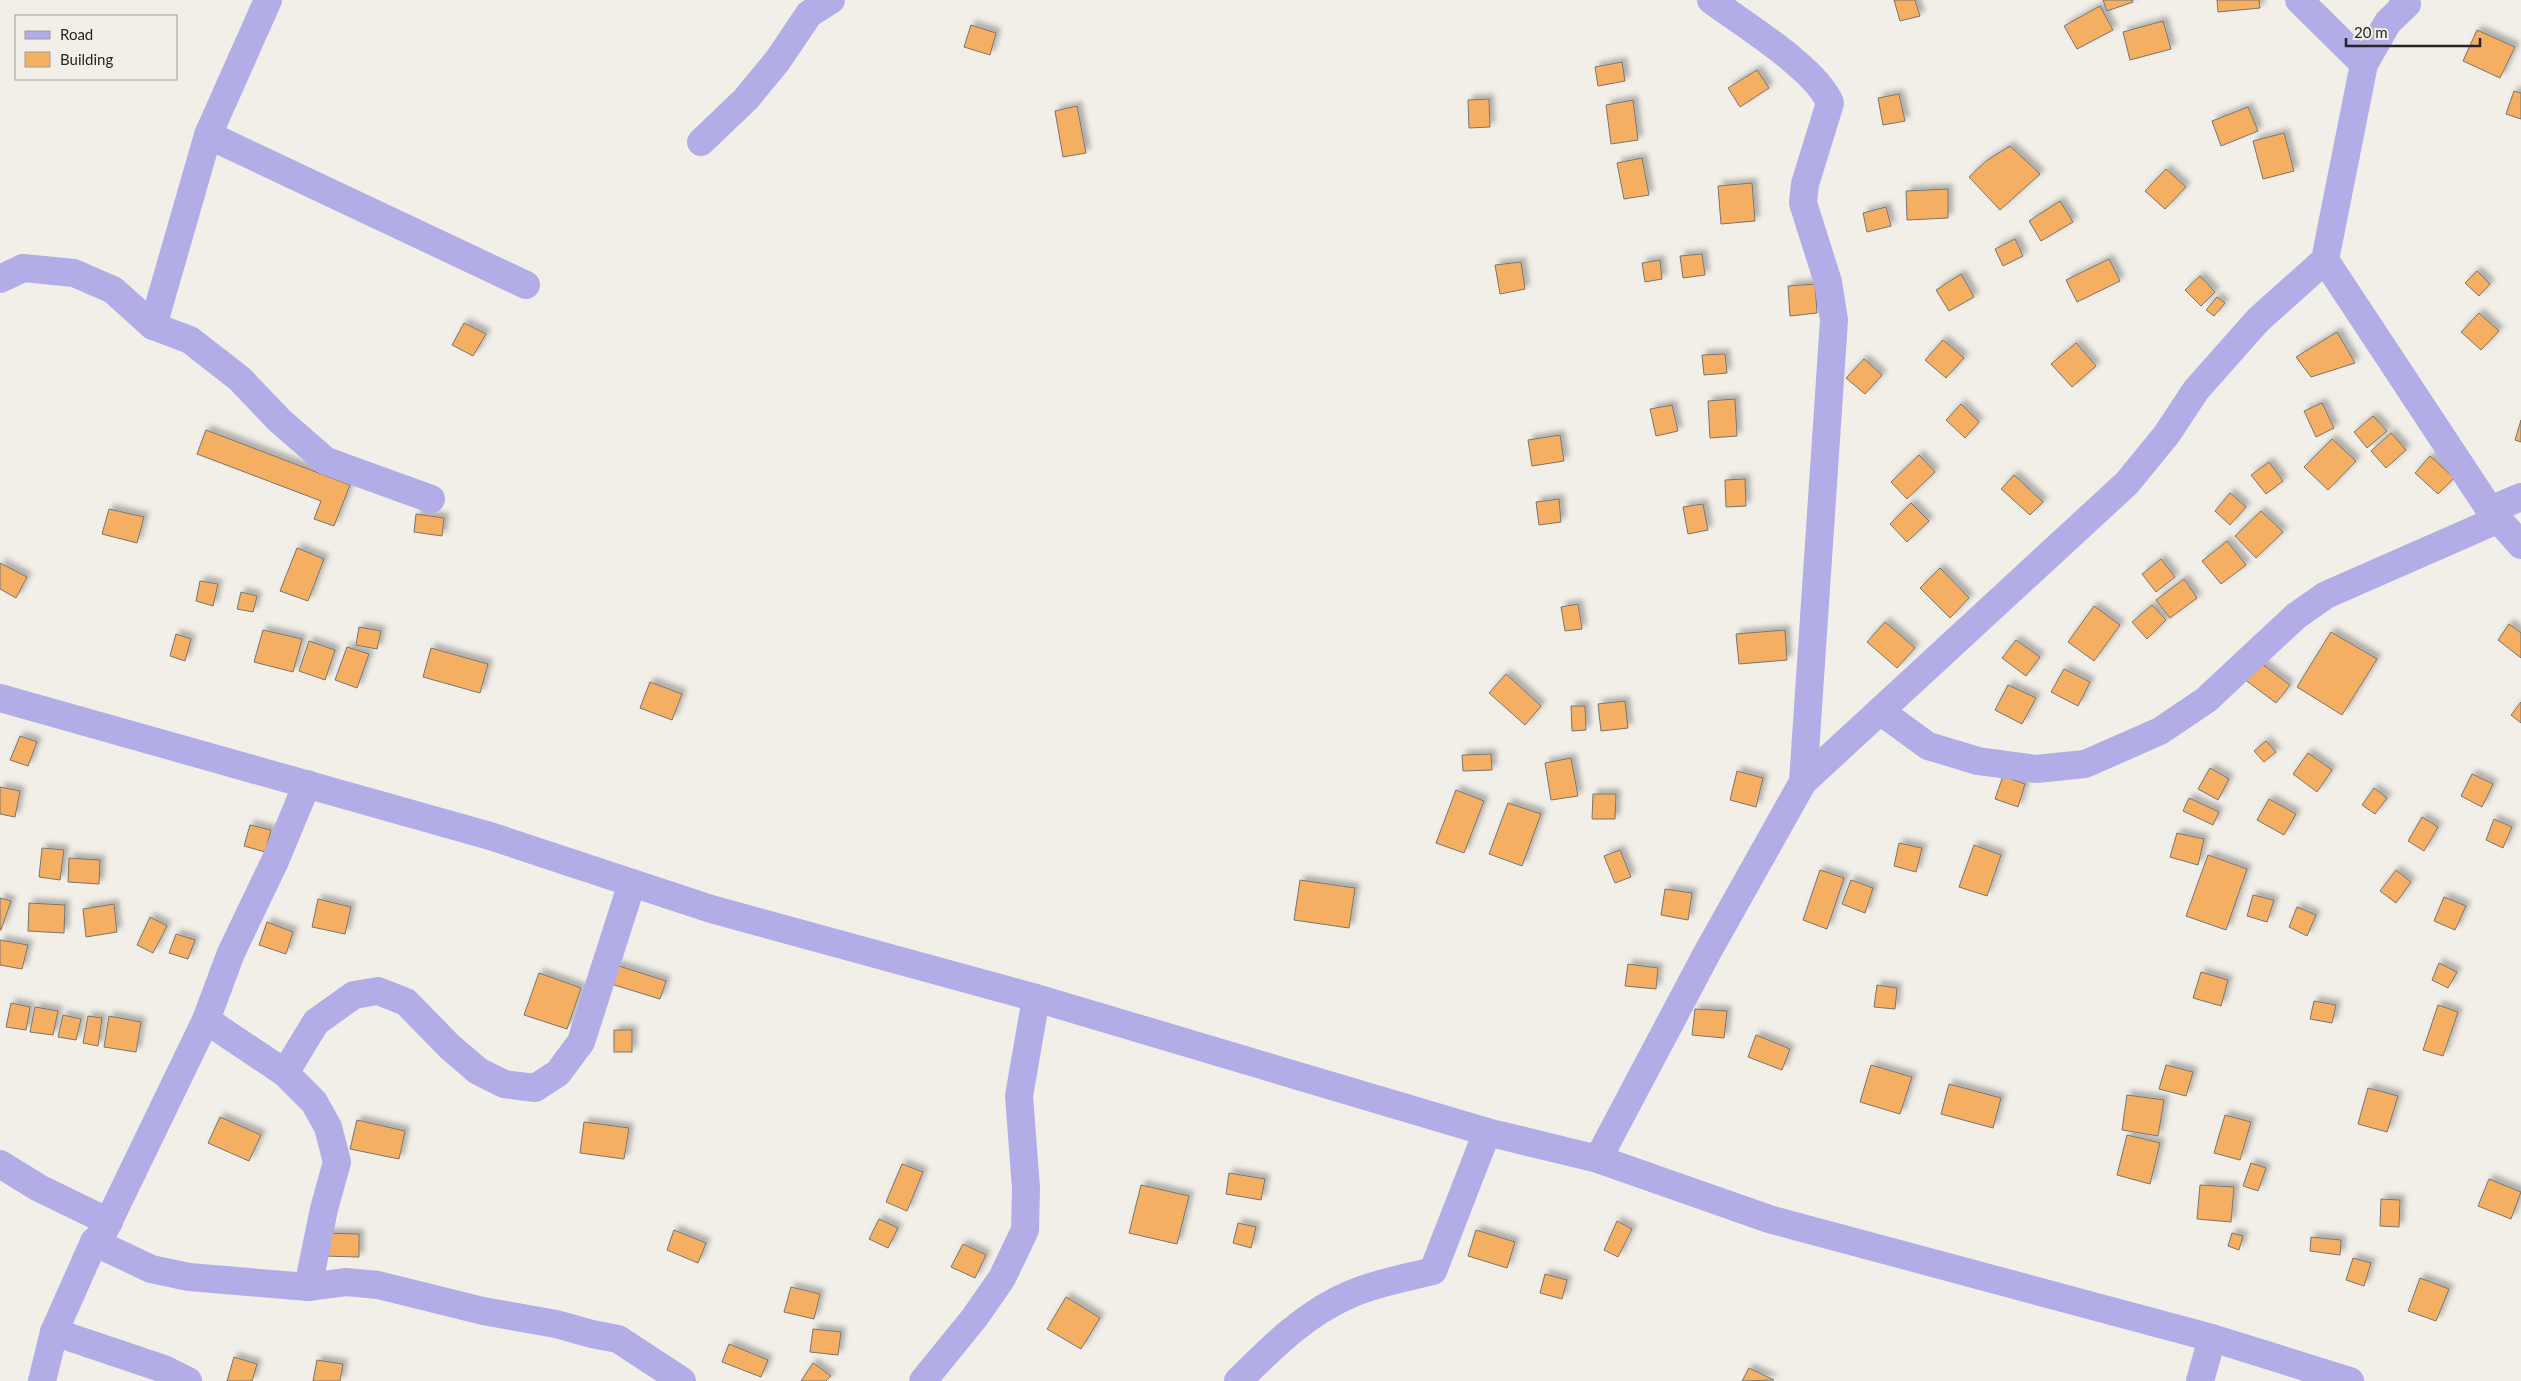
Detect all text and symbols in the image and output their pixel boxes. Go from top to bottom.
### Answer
legend [15,15,178,80]
scale bar [2346,15,2480,47]
text: 20 m [2354,23,2388,41]
text: Road [60,25,93,43]
text: Building [60,50,113,68]

